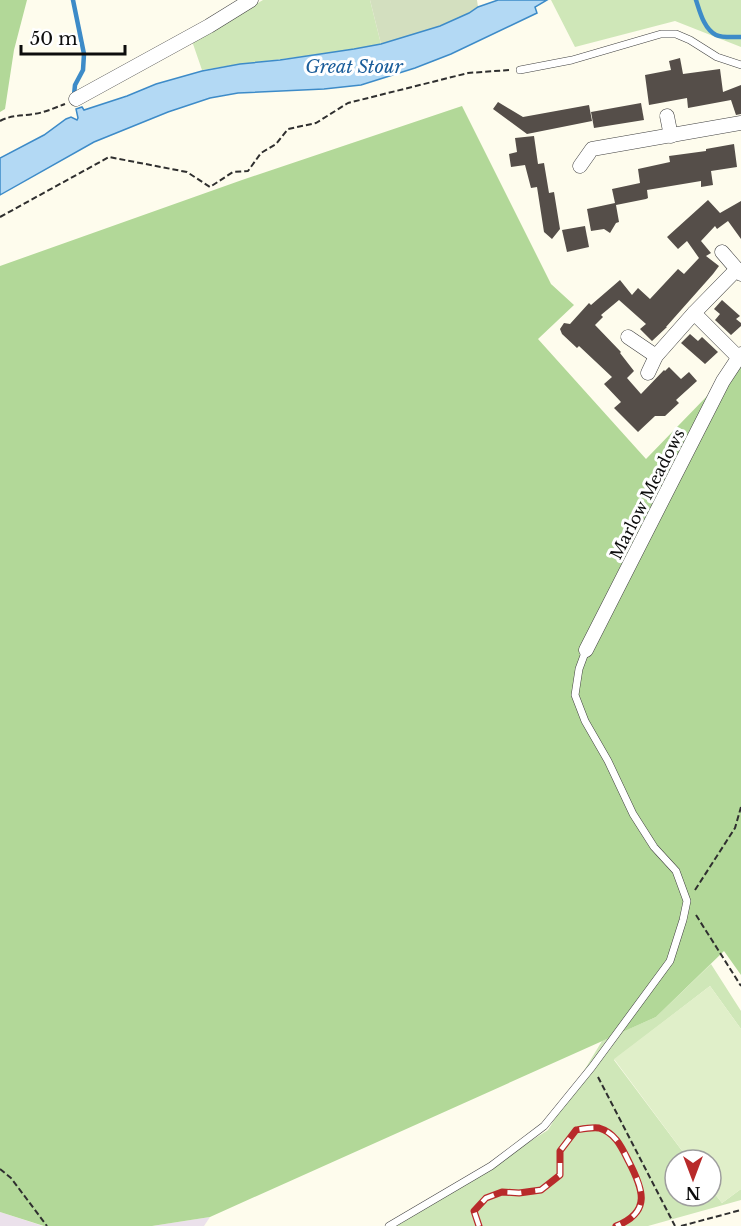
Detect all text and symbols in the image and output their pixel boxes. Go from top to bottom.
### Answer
scale bar [21,18,124,56]
text: 50 m [30,28,78,50]
water label: Great Stour [305,56,404,78]
street label: Marlow Meadows [605,425,689,563]
north arrow [663,1148,723,1208]
text: N [685,1183,701,1203]

